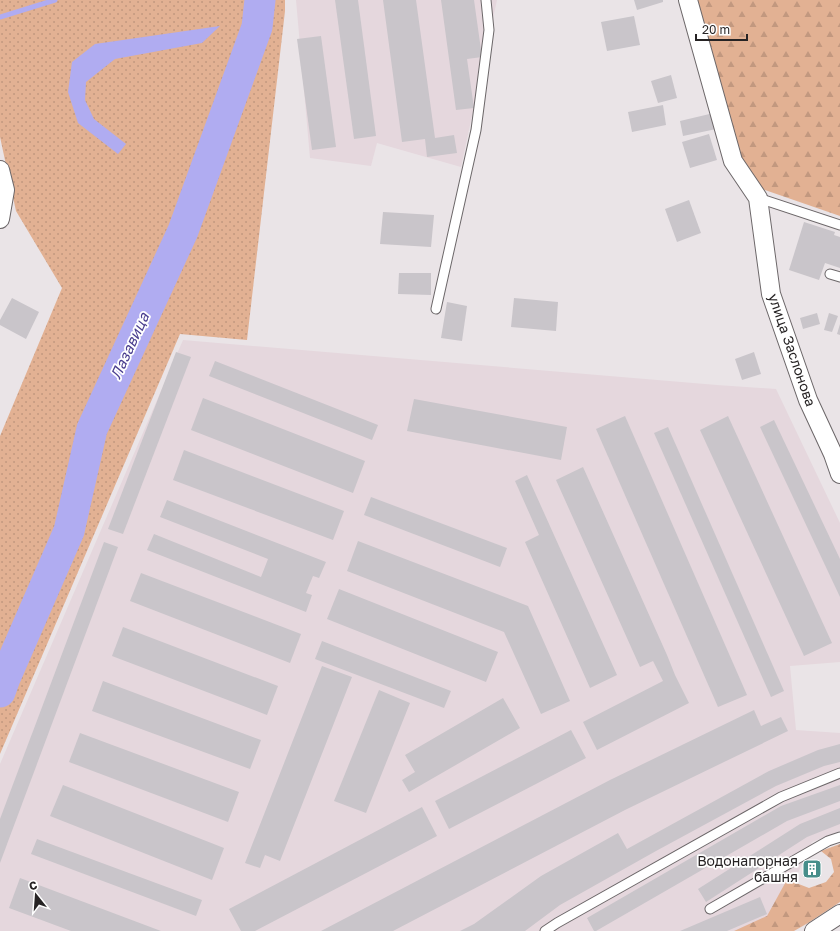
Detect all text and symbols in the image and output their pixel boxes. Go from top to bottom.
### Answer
scale bar [696,16,747,42]
text: 20 m [702,22,730,37]
street label: улица Заслонова [765,291,820,409]
water label: Лазавица [106,309,152,382]
place label: Водонапорная башня [697,852,798,885]
building icon: Водонапорная башня [801,858,823,880]
north arrow [16,875,56,915]
text: С [27,878,39,892]

